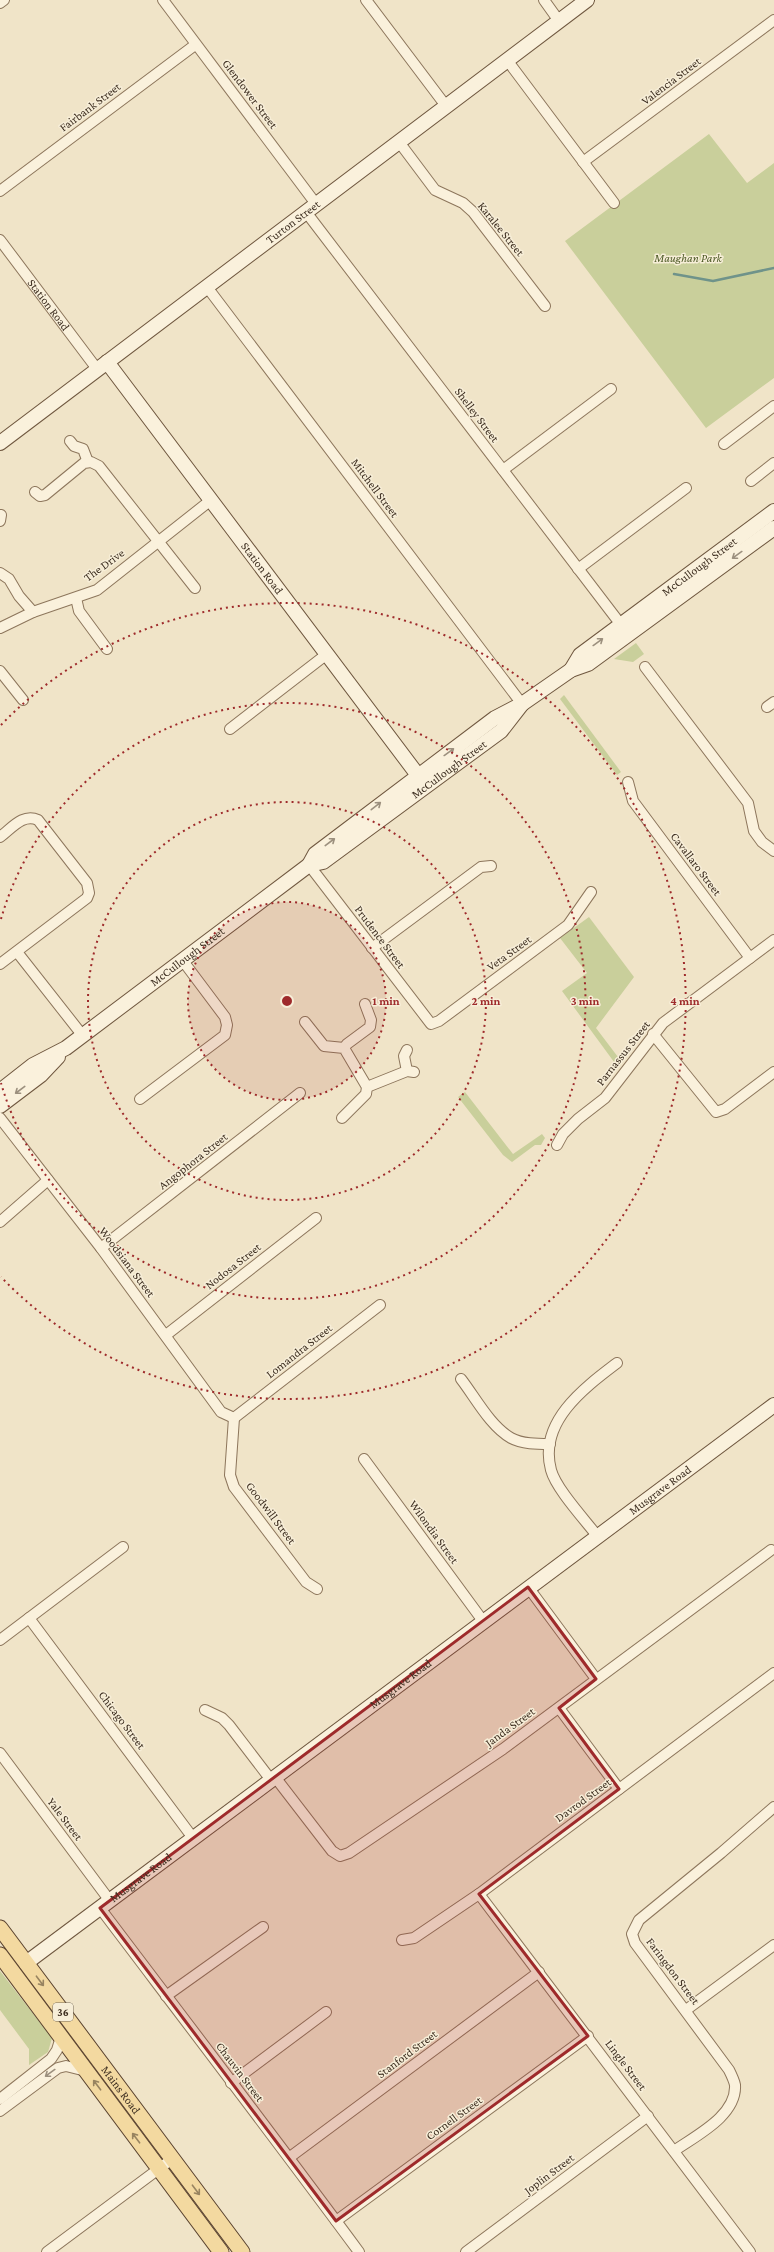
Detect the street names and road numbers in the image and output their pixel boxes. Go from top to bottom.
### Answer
street label: Valencia Street [639,53,704,108]
street label: Glendower Street [219,57,281,132]
street label: Fairbank Street [57,79,124,135]
street label: Turton Street [263,196,323,247]
street label: Karalee Street [475,199,528,260]
street label: Station Road [25,276,73,334]
street label: Shelley Street [452,385,503,446]
street label: Mitchell Street [348,456,402,521]
street label: McCullough Street [659,534,740,599]
street label: Station Road [238,539,287,597]
street label: The Drive [81,546,127,584]
street label: McCullough Street [409,737,490,802]
street label: Cavallaro Street [668,830,725,899]
street label: Prudence Street [352,903,409,972]
street label: McCullough Street [147,923,228,989]
street label: Veta Street [484,932,535,974]
street label: Parnassus Street [593,1017,653,1088]
street label: Angophora Street [156,1129,231,1192]
street label: Woodsiana Street [96,1224,159,1301]
street label: Nodosa Street [202,1239,264,1292]
street label: Lomandra Street [263,1320,336,1381]
street label: Musgrave Road [626,1462,694,1518]
street label: Goodwill Street [243,1479,300,1548]
street label: Wilondia Street [406,1498,462,1567]
street label: Musgrave Road [367,1656,435,1711]
street label: Chicago Street [96,1688,149,1753]
street label: Janda Street [482,1704,538,1750]
street label: Davrod Street [552,1774,615,1825]
street label: Yale Street [44,1795,86,1844]
street label: Musgrave Road [107,1849,175,1905]
street label: Faringdon Street [643,1935,703,2008]
road number: 36 [53,2003,73,2021]
street label: Stanford Street [374,2026,441,2081]
street label: Lingle Street [602,2037,650,2094]
street label: Chauvin Street [213,2039,268,2105]
street label: Mains Road [98,2063,144,2117]
street label: Cornell Street [423,2092,485,2143]
street label: Joplin Street [520,2150,578,2198]

